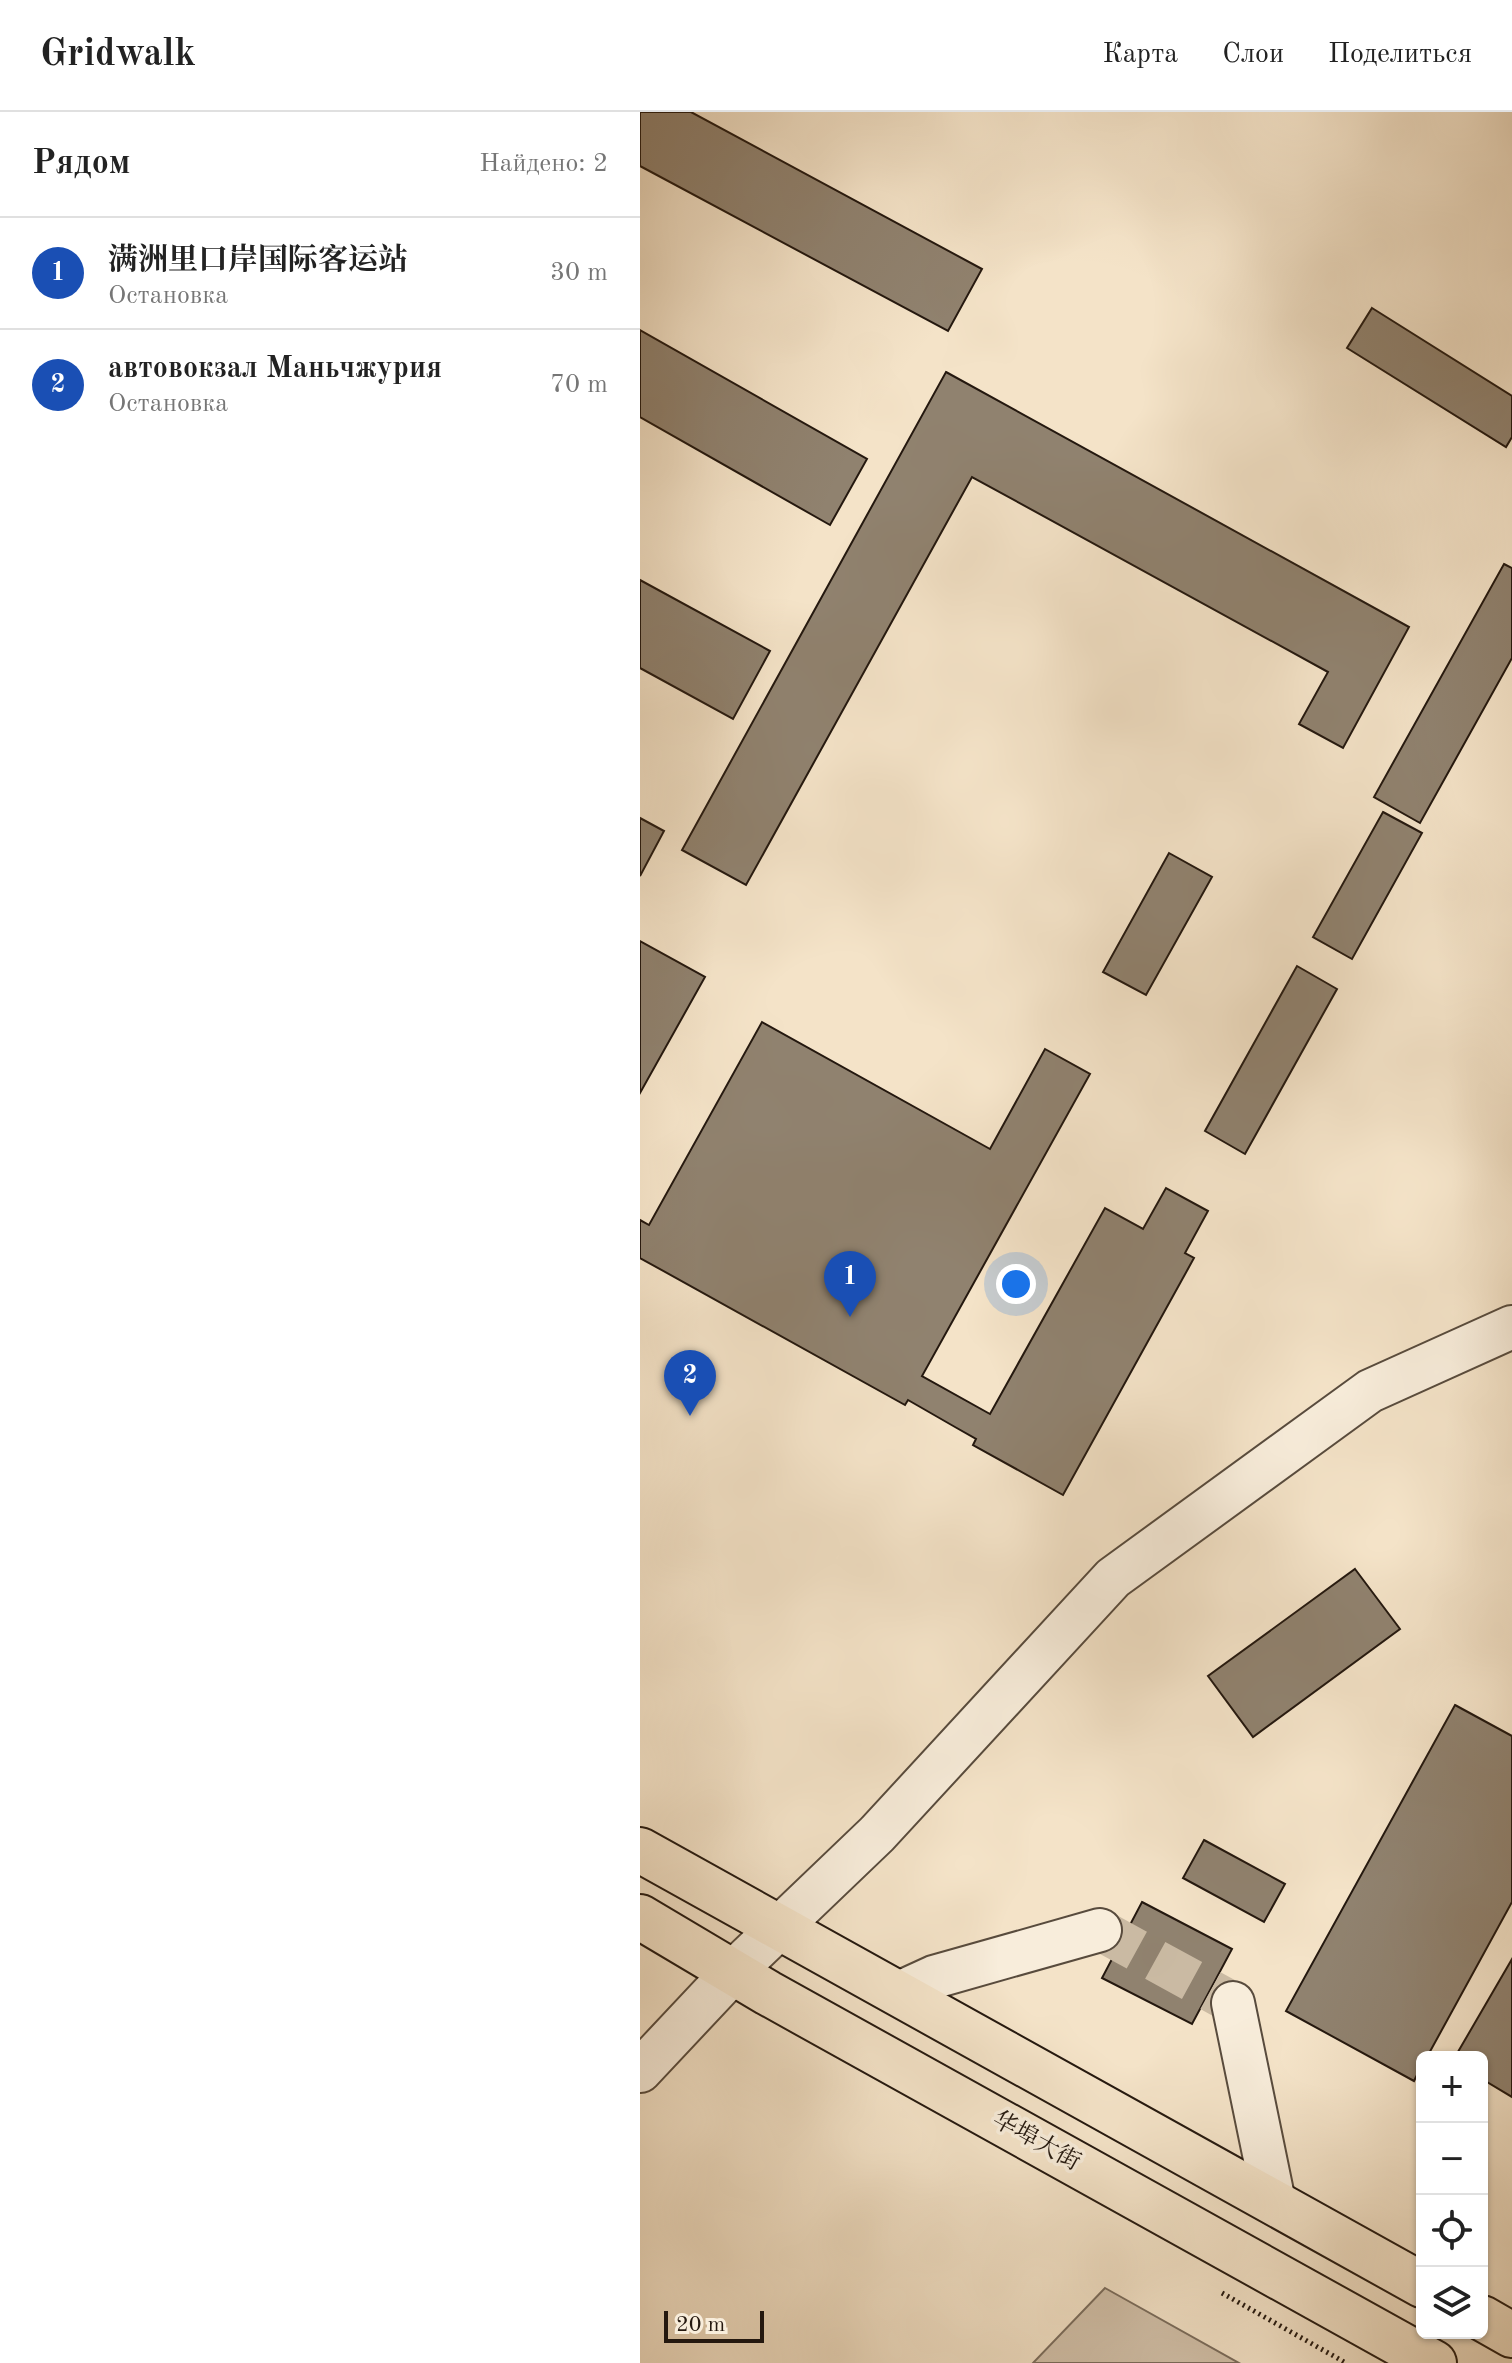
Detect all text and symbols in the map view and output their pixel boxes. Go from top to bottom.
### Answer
text: Gridwalk [40,36,196,74]
text: Карта [1102,41,1178,69]
text: Слои [1222,41,1284,69]
text: Поделиться [1328,41,1472,69]
text: Рядом [32,147,131,181]
text: Найдено: 2 [479,151,608,177]
text: 满洲里口岸国际客运站 [108,246,408,276]
text: 1 [50,260,66,286]
text: 30 m [550,260,608,286]
text: Остановка [108,283,228,309]
text: автовокзал Маньчжурия [108,354,442,384]
text: 2 [50,372,66,398]
text: 70 m [550,372,608,398]
text: Остановка [108,391,228,417]
pin: 1 [824,1251,876,1317]
your location [996,1264,1036,1304]
pin: 2 [664,1350,716,1416]
map controls [1416,2051,1488,2339]
button: + [1416,2051,1488,2123]
street label: 华埠大街 [988,2106,1085,2176]
button: − [1416,2123,1488,2195]
button: locate [1416,2195,1488,2267]
button: layers [1416,2267,1488,2339]
scale bar [664,2307,764,2343]
text: 20 m [676,2314,725,2336]

